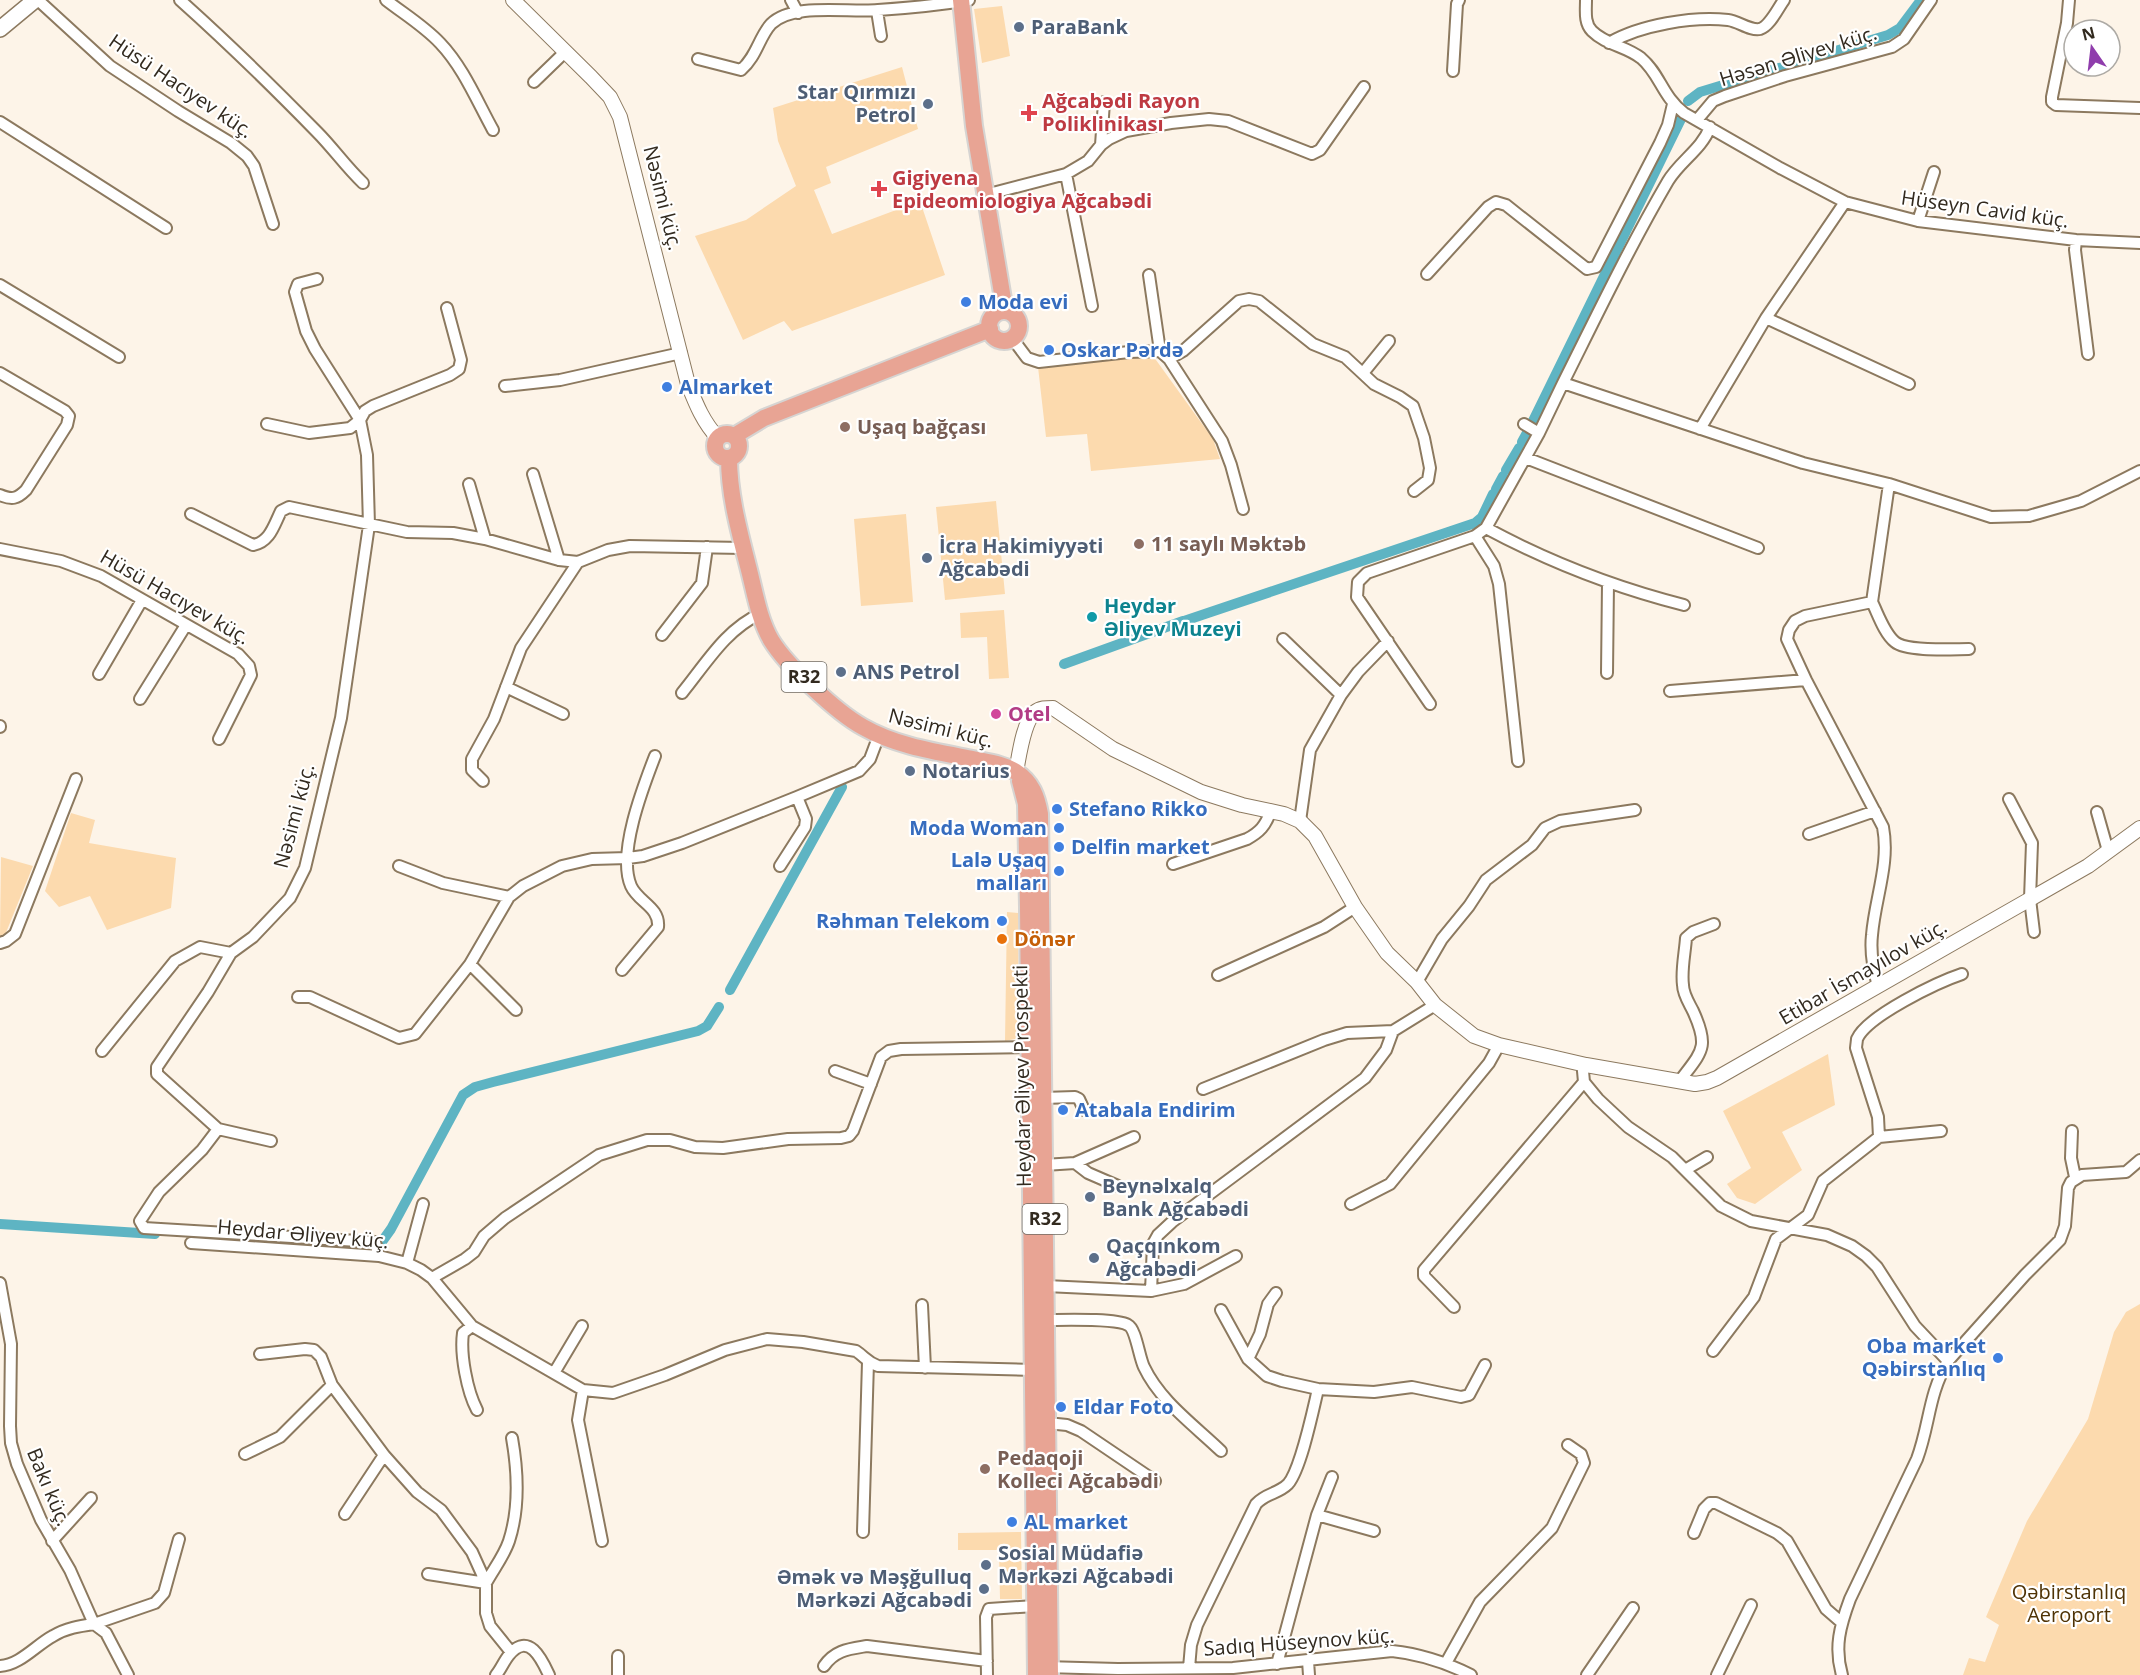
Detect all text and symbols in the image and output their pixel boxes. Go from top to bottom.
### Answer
place label: ParaBank [1031,13,1128,40]
north arrow [2062,18,2122,78]
street label: Həsən Əliyev küç. [1716,19,1880,92]
marker: ParaBank [1012,20,1026,34]
text: N [2079,21,2097,46]
street label: Hüsü Hacıyev küç. [104,27,259,144]
place label: Star Qırmızı Petrol [797,78,916,128]
place label: Ağcabədi Rayon Poliklinikası [1042,87,1200,137]
marker: Star Qırmızı Petrol [921,97,935,111]
marker: Ağcabədi Rayon Poliklinikası [1020,104,1038,122]
street label: Nəsimi küç. [637,143,690,253]
place label: Gigiyena Epideomiologiya Ağcabədi [892,164,1152,214]
marker: Gigiyena Epideomiologiya Ağcabədi [870,180,888,198]
street label: Hüseyn Cavid küç. [1899,183,2071,234]
place label: Moda evi [978,288,1068,315]
marker: Moda evi [959,295,973,309]
place label: Oskar Pərdə [1061,336,1184,363]
marker: Oskar Pərdə [1042,343,1056,357]
place label: Almarket [679,373,773,400]
marker: Almarket [660,380,674,394]
place label: Uşaq bağçası [857,413,986,440]
marker: Uşaq bağçası [838,420,852,434]
place label: 11 saylı Məktəb [1151,530,1306,557]
place label: İcra Hakimiyyəti Ağcabədi [939,532,1103,582]
marker: 11 saylı Məktəb [1132,537,1146,551]
street label: Hüsü Hacıyev küç. [96,543,255,650]
marker: İcra Hakimiyyəti Ağcabədi [920,551,934,565]
place label: Heydər Əliyev Muzeyi [1104,592,1242,642]
marker: Heydər Əliyev Muzeyi [1085,610,1099,624]
place label: ANS Petrol [853,658,960,685]
road number: R32 [782,662,826,692]
marker: ANS Petrol [834,665,848,679]
place label: Otel [1008,700,1051,727]
street label: Nəsimi küç. [886,701,996,754]
marker: Otel [989,707,1003,721]
place label: Notarius [922,757,1010,784]
street label: Nəsimi küç. [267,761,320,871]
marker: Notarius [903,764,917,778]
place label: Stefano Rikko [1069,795,1208,822]
marker: Stefano Rikko [1050,802,1064,816]
place label: Moda Woman [909,814,1047,841]
marker: Moda Woman [1052,821,1066,835]
place label: Delfin market [1071,833,1210,860]
marker: Delfin market [1052,840,1066,854]
place label: Lalə Uşaq malları [951,846,1047,896]
marker: Lalə Uşaq malları [1052,864,1066,878]
place label: Rəhman Telekom [816,907,990,934]
street label: Etibar İsmayılov küç. [1774,912,1952,1031]
marker: Rəhman Telekom [995,914,1009,928]
place label: Dönər [1014,925,1075,952]
marker: Dönər [995,932,1009,946]
street label: Heydar Əliyev Prospekti [1006,965,1037,1187]
place label: Atabala Endirim [1075,1096,1236,1123]
marker: Atabala Endirim [1056,1103,1070,1117]
place label: Beynəlxalq Bank Ağcabədi [1102,1172,1249,1222]
marker: Beynəlxalq Bank Ağcabədi [1083,1190,1097,1204]
road number: R32 [1022,1204,1068,1234]
street label: Heydar Əliyev küç. [216,1213,390,1254]
place label: Qaçqınkom Ağcabədi [1106,1232,1221,1282]
marker: Qaçqınkom Ağcabədi [1087,1251,1101,1265]
place label: Oba market Qəbirstanlıq [1862,1332,1986,1382]
marker: Oba market Qəbirstanlıq [1991,1351,2005,1365]
place label: Eldar Foto [1073,1393,1174,1420]
marker: Eldar Foto [1054,1400,1068,1414]
street label: Bakı küç. [21,1444,78,1530]
place label: Pedaqoji Kolleci Ağcabədi [997,1444,1159,1494]
marker: Pedaqoji Kolleci Ağcabədi [978,1462,992,1476]
place label: AL market [1024,1508,1128,1535]
marker: AL market [1005,1515,1019,1529]
place label: Sosial Müdafiə Mərkəzi Ağcabədi [998,1539,1174,1589]
marker: Sosial Müdafiə Mərkəzi Ağcabədi [979,1558,993,1572]
place label: Əmək və Məşğulluq Mərkəzi Ağcabədi [777,1563,972,1613]
park label: Qəbirstanlıq Aeroport [2012,1578,2126,1628]
marker: Əmək və Məşğulluq Mərkəzi Ağcabədi [977,1582,991,1596]
street label: Sadıq Hüseynov küç. [1202,1621,1396,1662]

